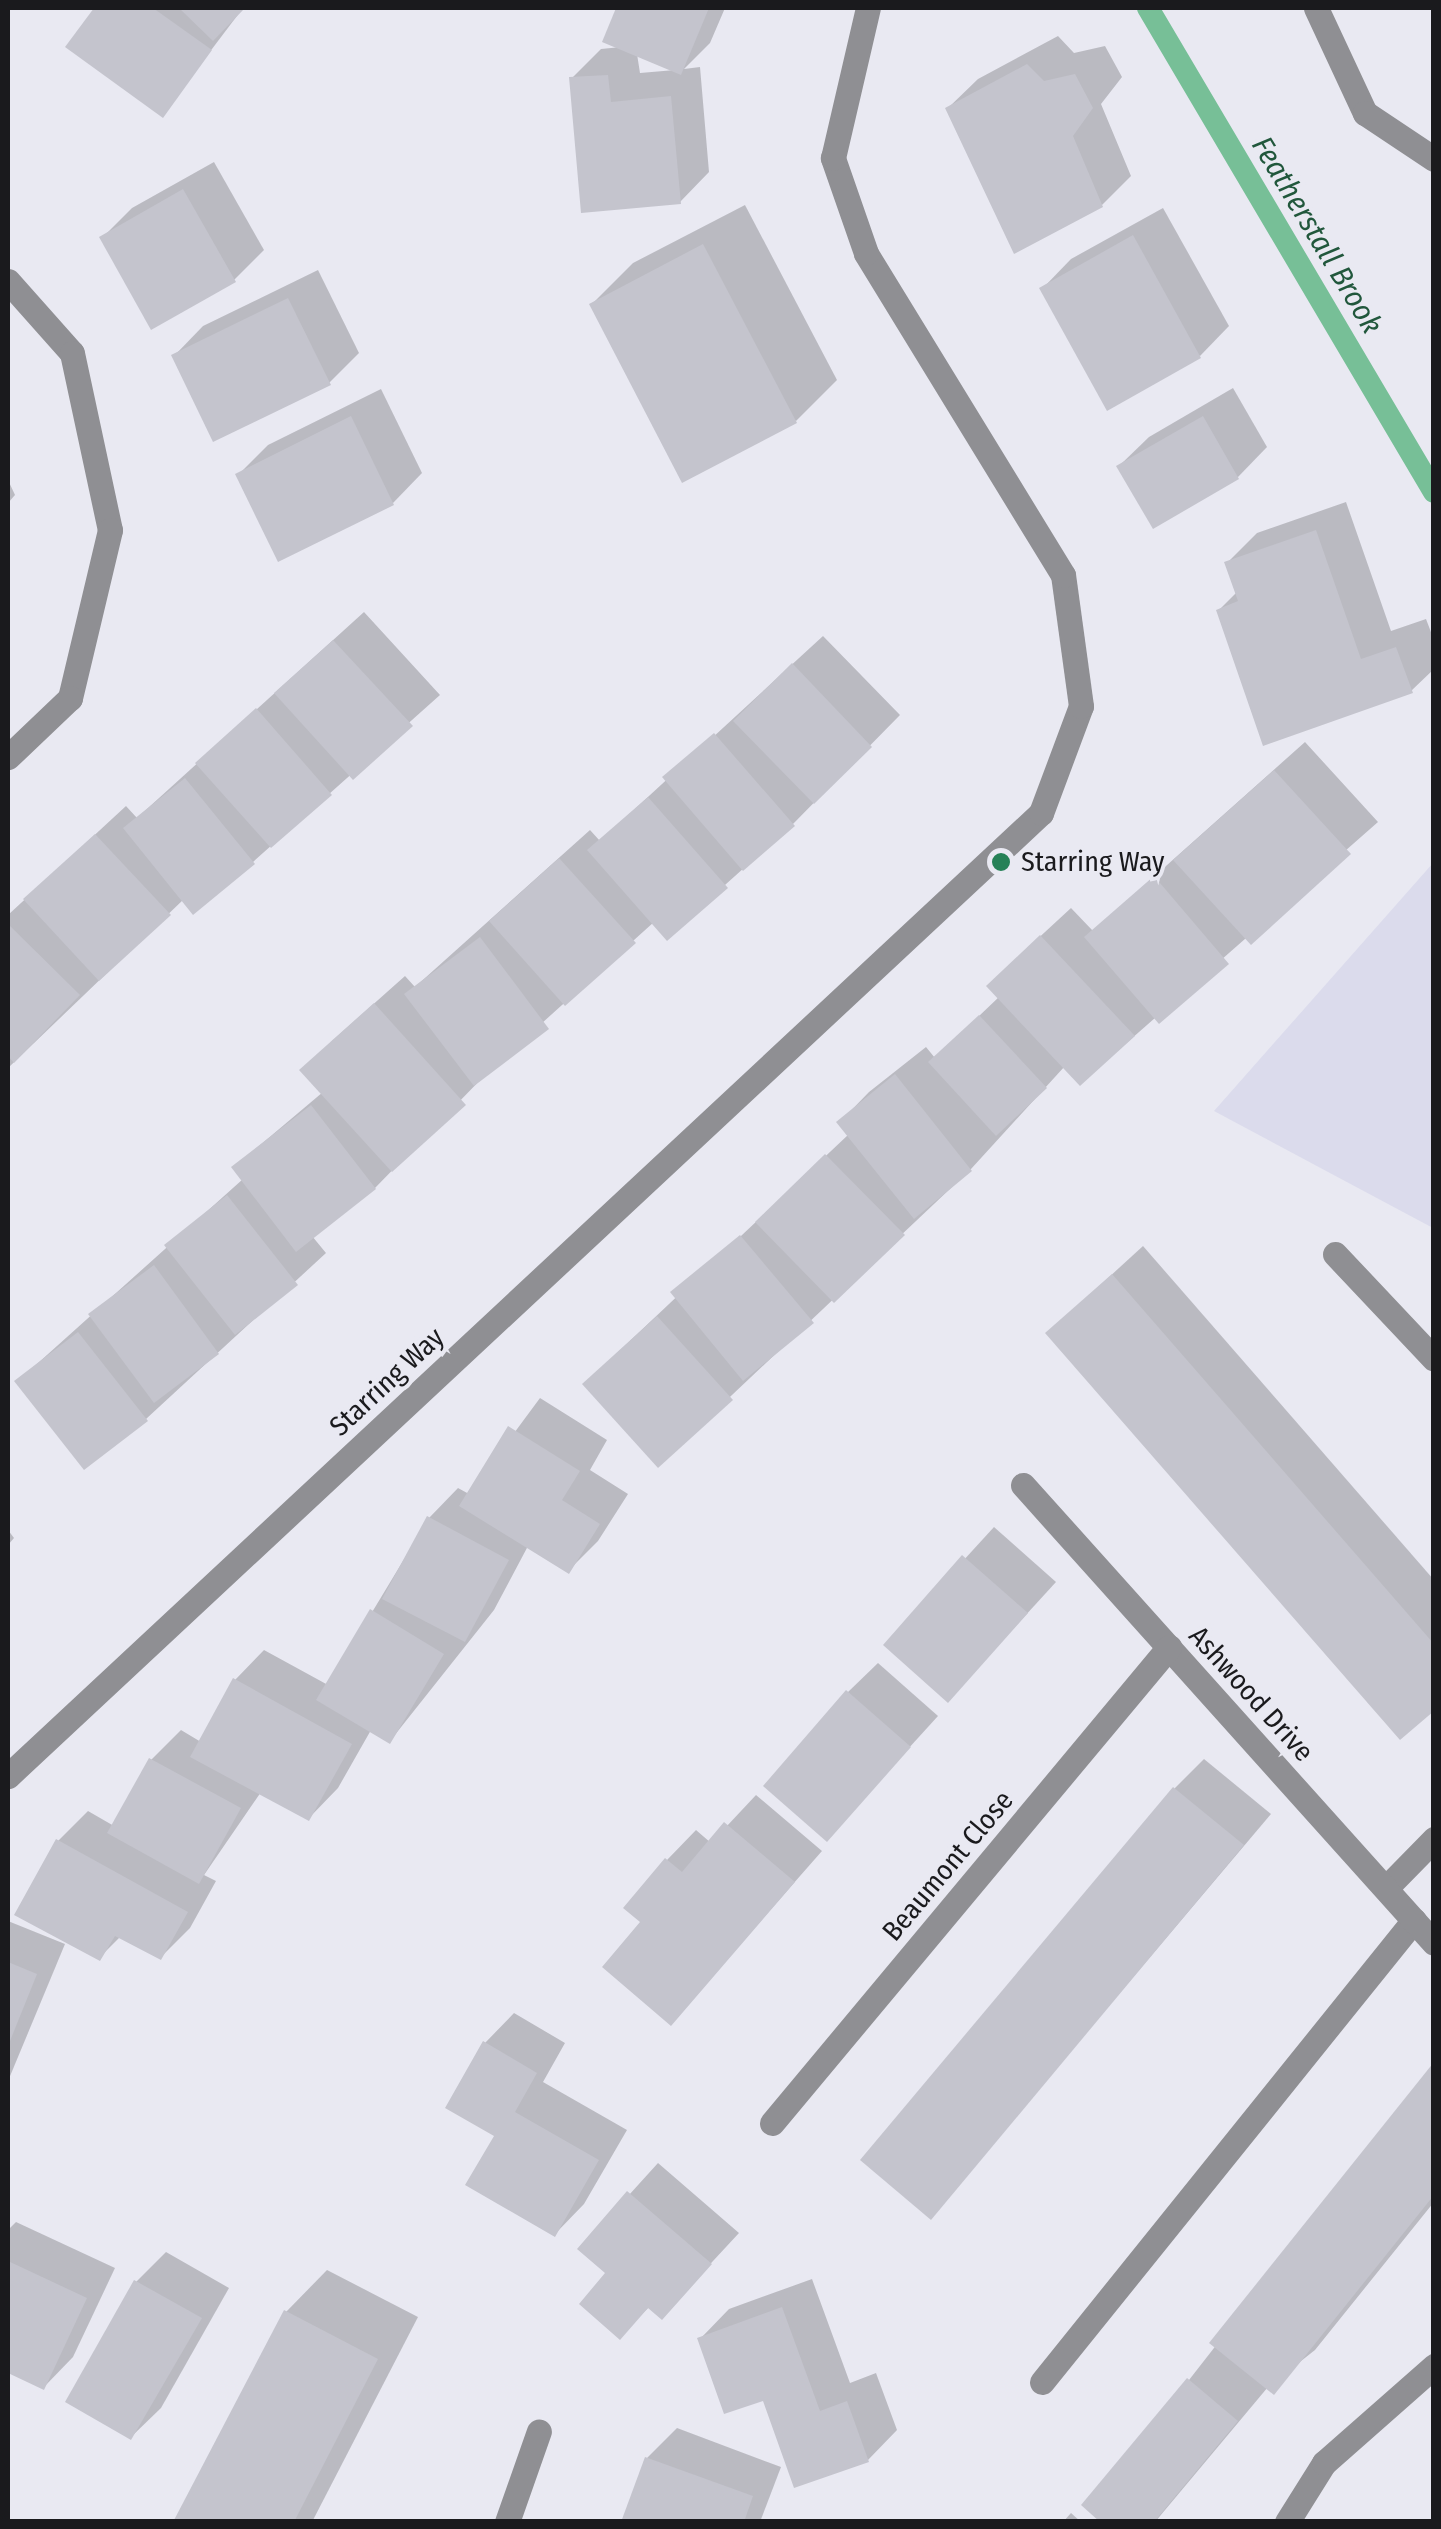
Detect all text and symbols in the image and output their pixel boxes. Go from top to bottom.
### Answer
water label: Featherstall Brook [1244,130,1390,340]
place label: Starring Way [1021,845,1165,879]
marker: Starring Way [990,851,1012,873]
street label: Starring Way [323,1321,451,1443]
street label: Ashwood Drive [1182,1620,1320,1768]
street label: Beaumont Close [875,1784,1021,1948]

